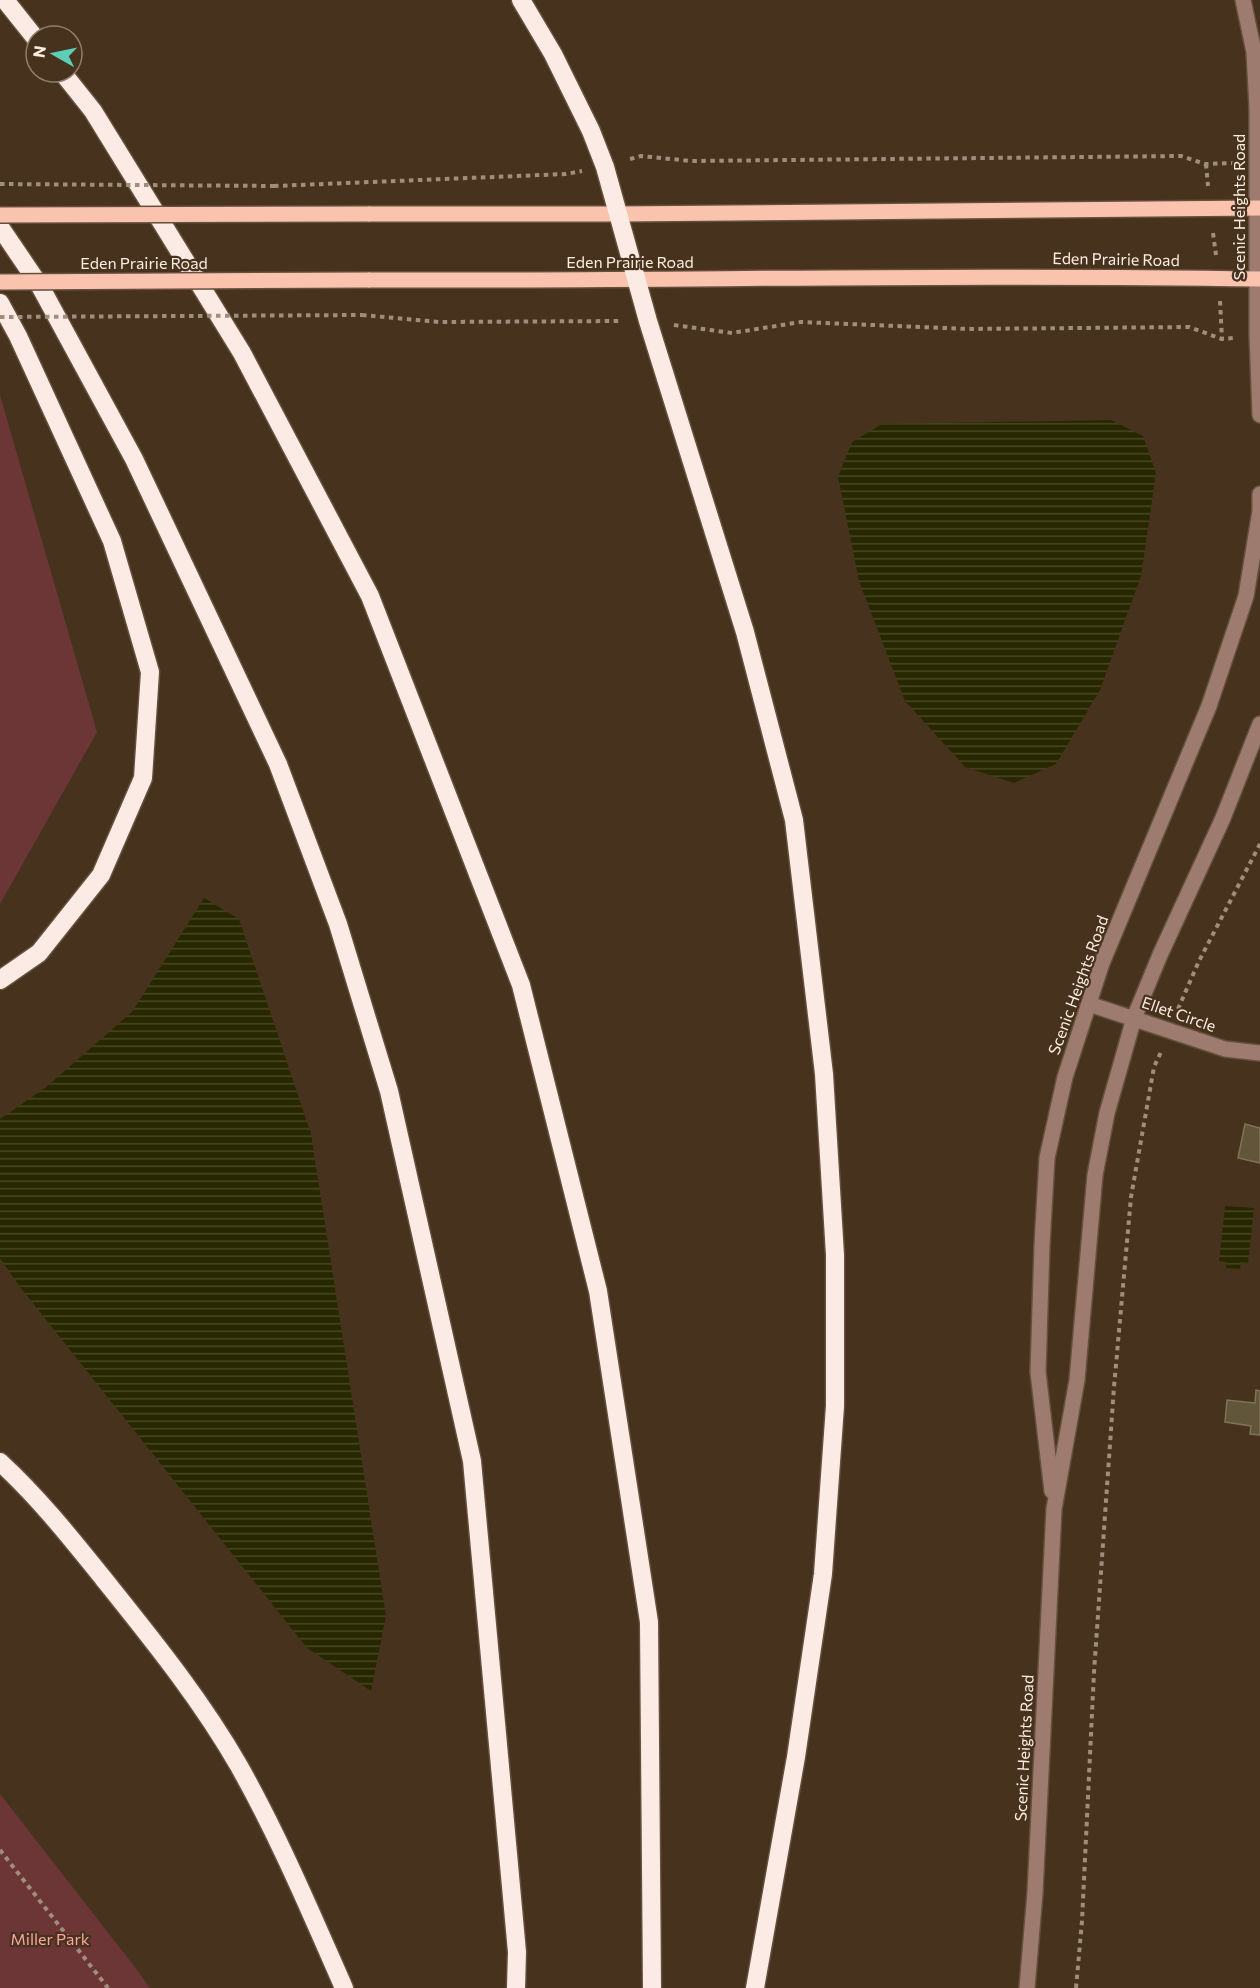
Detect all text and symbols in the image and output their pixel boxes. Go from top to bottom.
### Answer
north arrow [24,24,84,84]
text: N [28,44,49,59]
street label: Scenic Heights Road [1229,134,1248,280]
street label: Eden Prairie Road [1052,248,1180,269]
street label: Eden Prairie Road [566,252,694,271]
street label: Eden Prairie Road [80,253,208,272]
street label: Scenic Heights Road [1044,913,1112,1057]
street label: Ellet Circle [1140,992,1219,1035]
street label: Scenic Heights Road [1010,1674,1037,1822]
park label: Miller Park [11,1929,90,1948]

